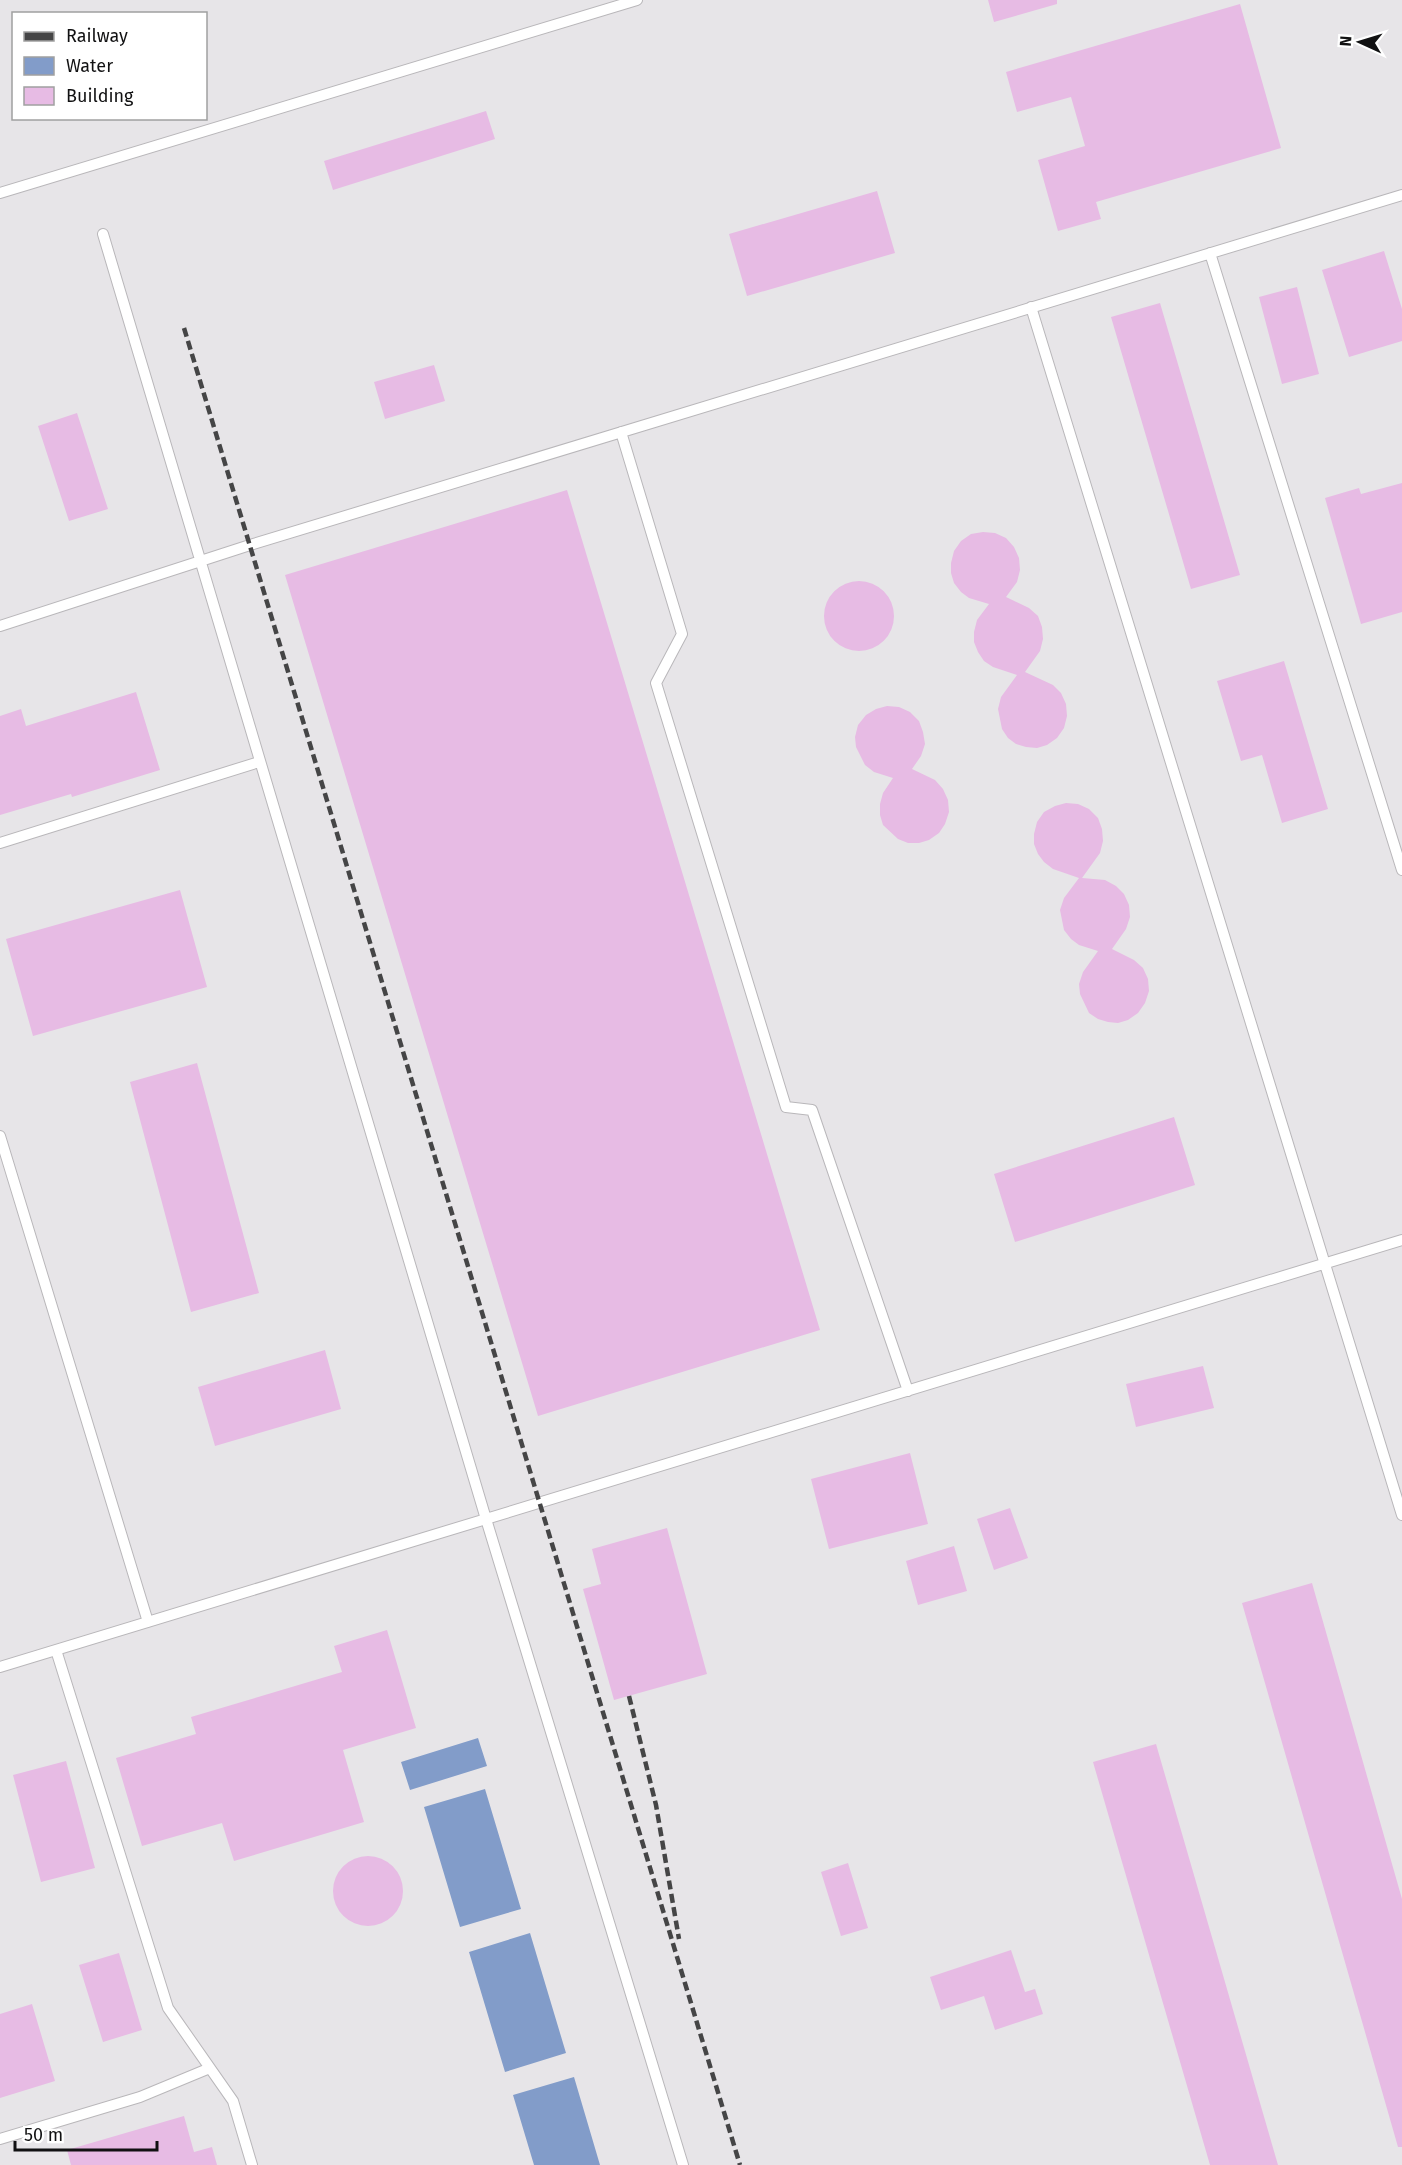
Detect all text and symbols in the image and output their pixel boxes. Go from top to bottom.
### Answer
legend [12,12,207,120]
north arrow [1330,12,1390,72]
text: Railway [66,25,128,47]
text: N [1336,35,1355,47]
text: Water [66,55,113,77]
text: Building [66,85,134,107]
scale bar [15,2114,158,2152]
text: 50 m [24,2124,63,2146]

